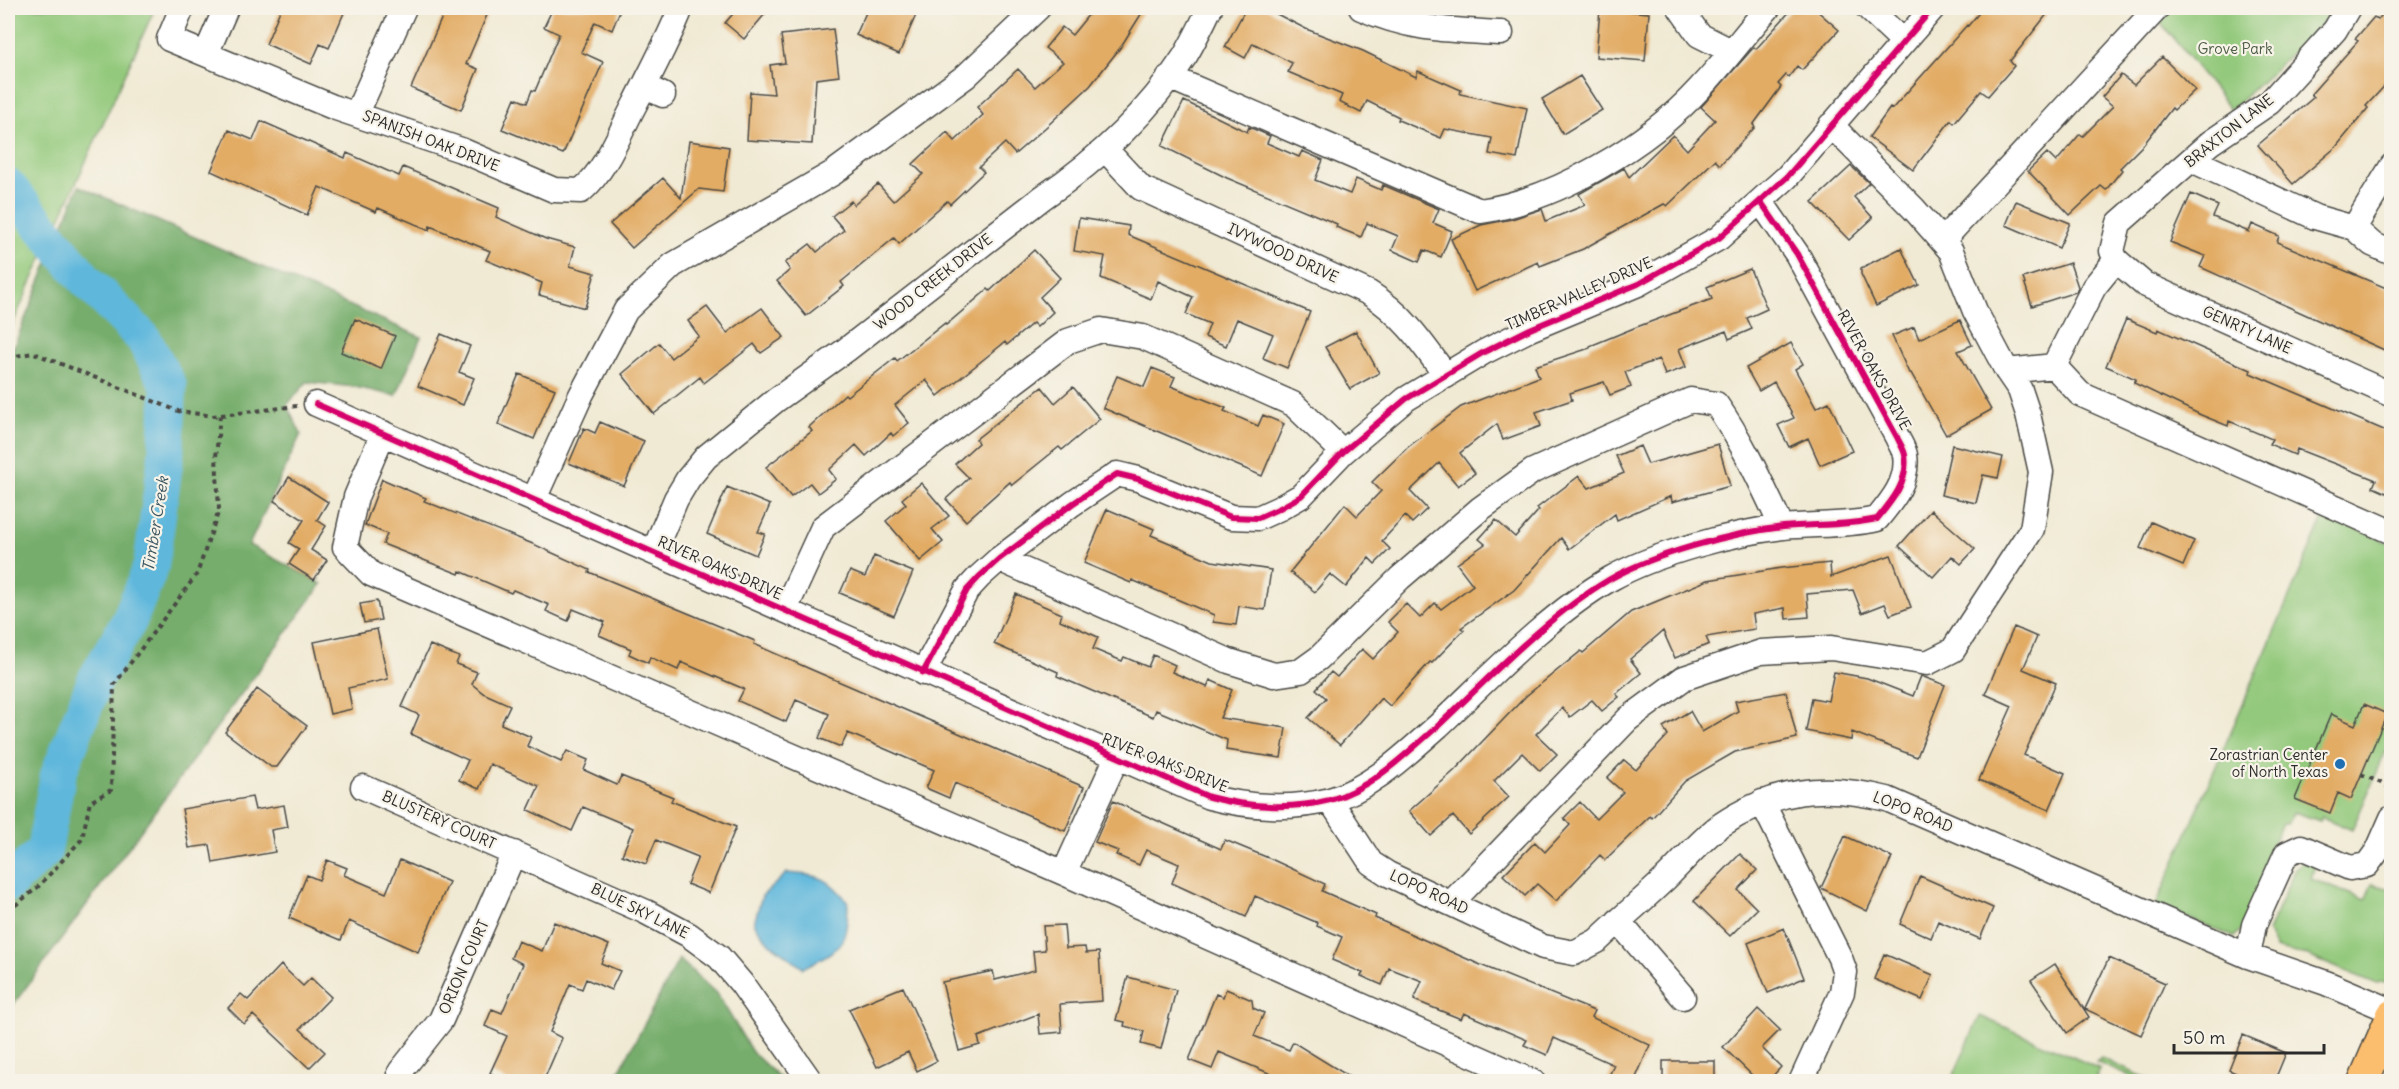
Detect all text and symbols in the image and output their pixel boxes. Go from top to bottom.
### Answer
park label: Grove Park [2197,39,2273,58]
street label: BRAXTON LANE [2180,90,2277,171]
street label: SPANISH OAK DRIVE [360,106,502,175]
street label: IVYWOOD DRIVE [1225,219,1342,287]
street label: WOOD CREEK DRIVE [869,229,996,334]
street label: TIMBER VALLEY DRIVE [1502,252,1655,335]
street label: GENRTY LANE [2200,301,2295,358]
street label: RIVER OAKS DRIVE [1833,306,1915,433]
water label: Timber Creek [138,473,173,573]
street label: RIVER OAKS DRIVE [655,531,786,604]
street label: RIVER OAKS DRIVE [1099,728,1231,797]
place label: Zorastrian Center of North Texas [2209,745,2328,781]
marker: Zorastrian Center of North Texas [2333,757,2347,771]
street label: BLUSTERY COURT [379,786,499,853]
street label: LOPO ROAD [1870,787,1956,836]
street label: LOPO ROAD [1387,865,1472,918]
street label: BLUE SKY LANE [588,879,692,943]
street label: ORION COURT [434,916,493,1017]
scale bar [2174,1017,2324,1055]
text: 50 m [2183,1026,2225,1049]

